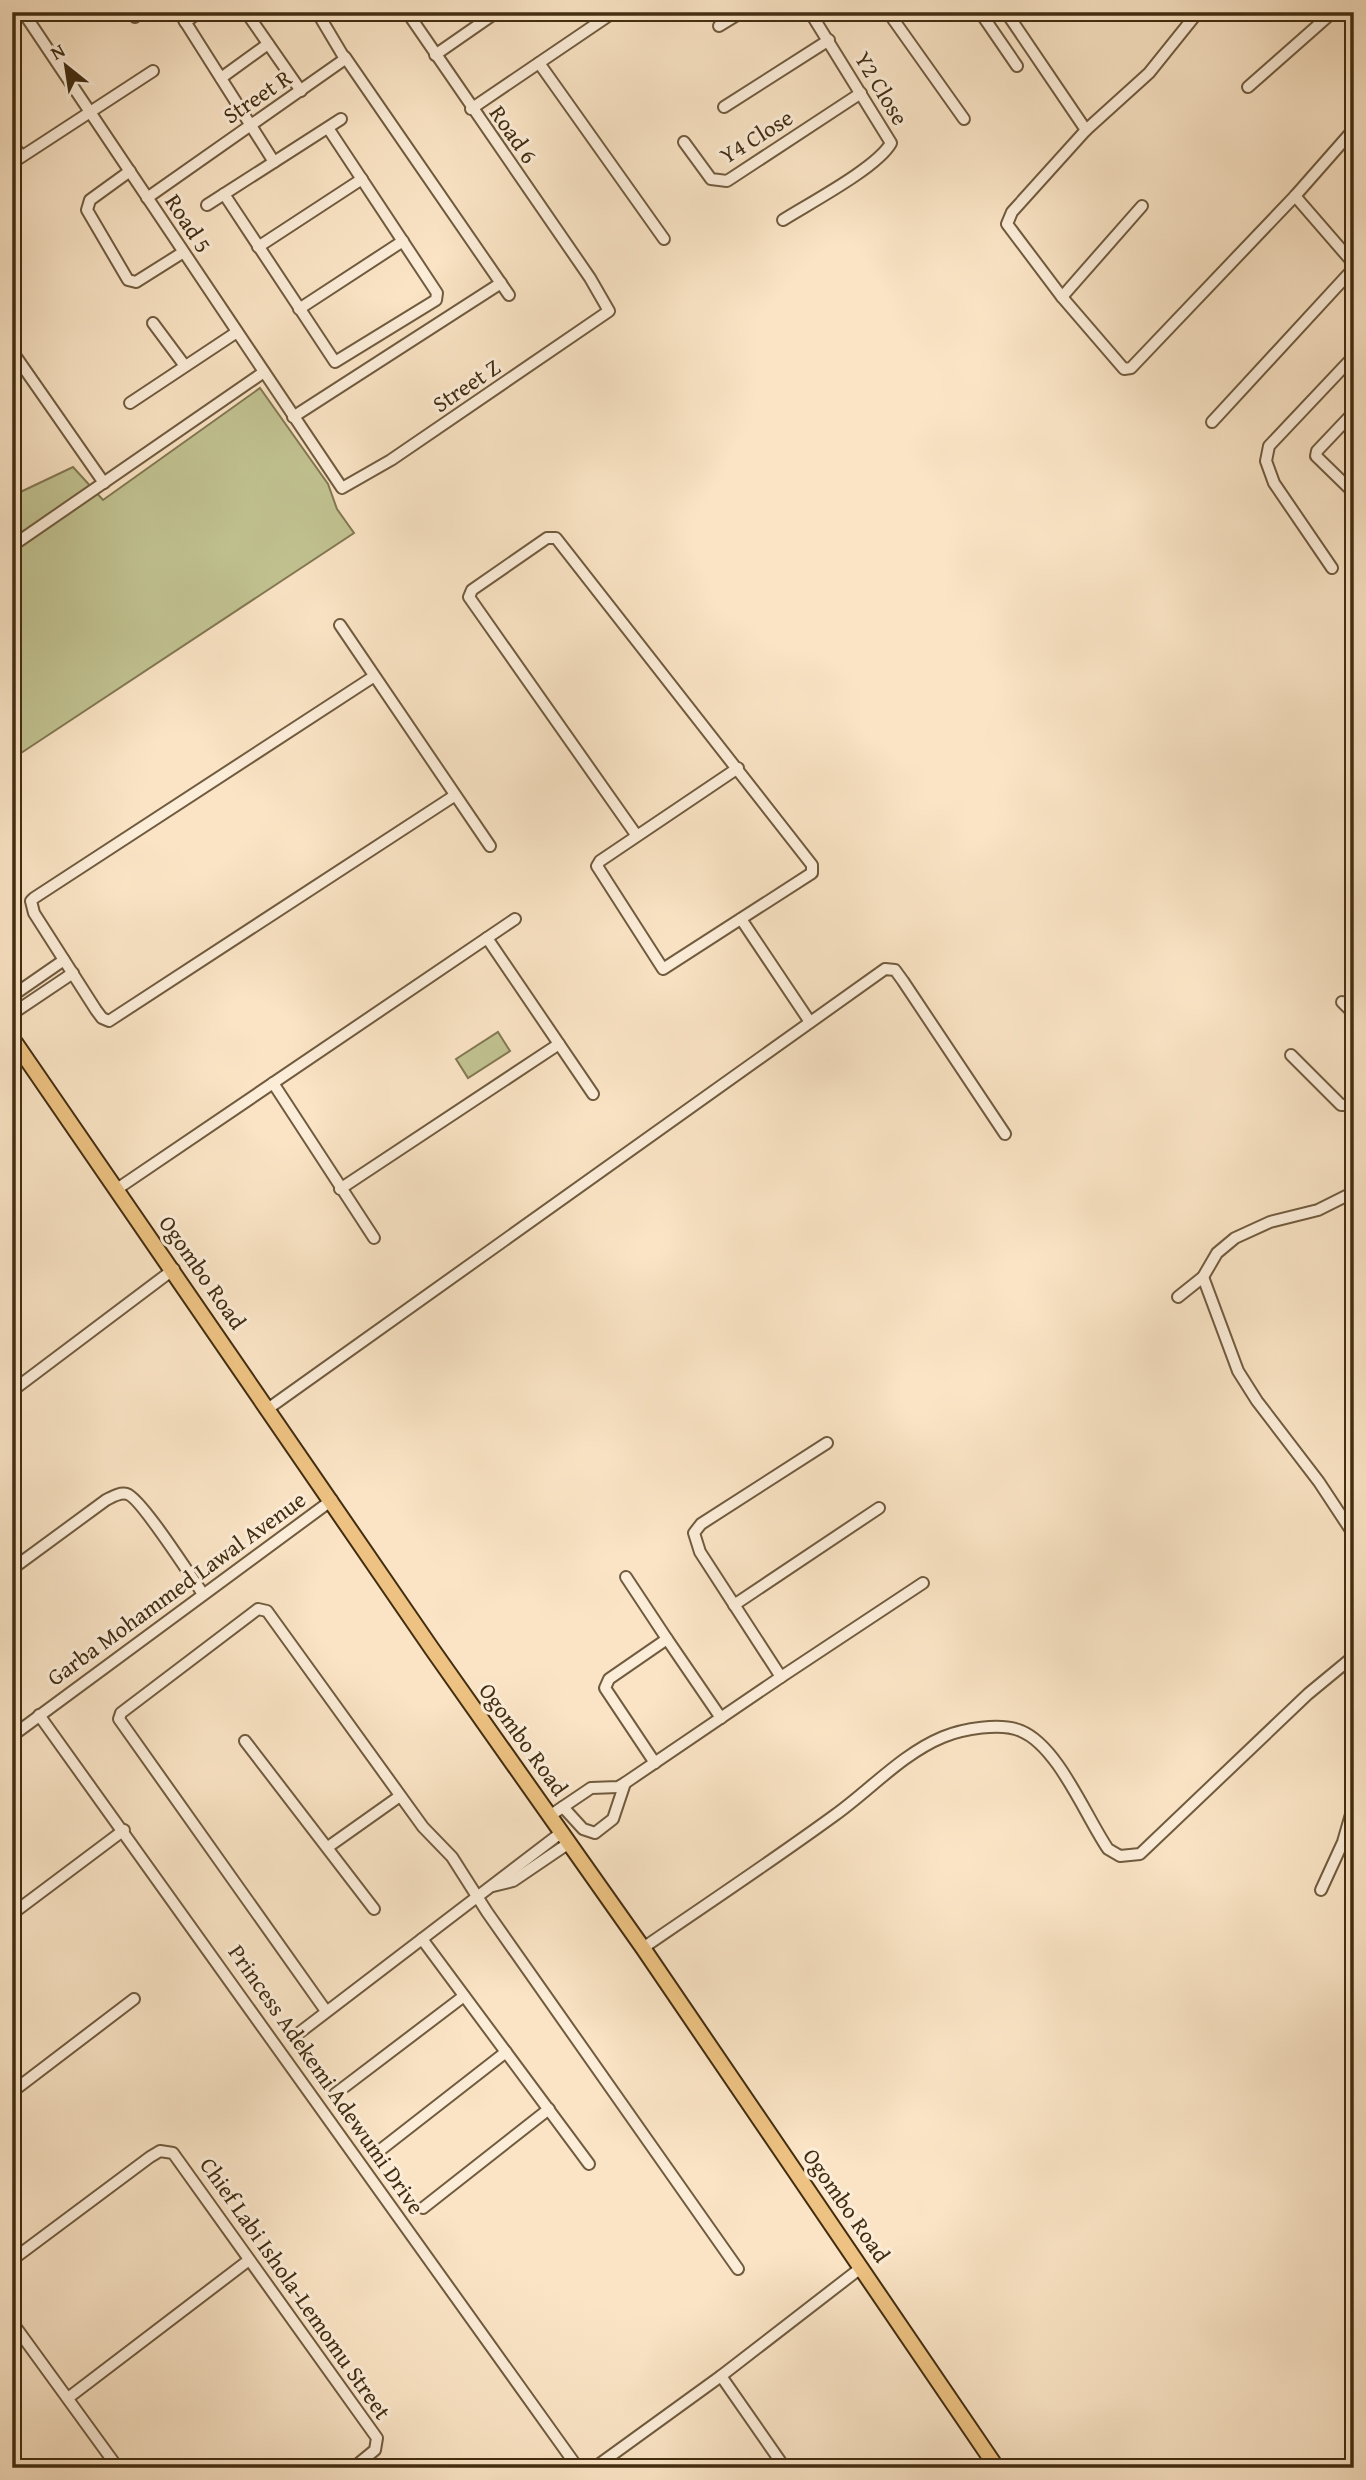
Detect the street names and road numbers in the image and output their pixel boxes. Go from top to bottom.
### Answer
street label: Y2 Close [847,45,917,131]
street label: Street R [216,61,299,131]
street label: Road 6 [482,98,546,170]
street label: Y4 Close [713,101,799,171]
street label: Road 5 [158,187,220,259]
street label: Street Z [425,350,507,420]
street label: Ogombo Road [151,1208,255,1336]
street label: Garba Mohammed Lawal Avenue [40,1483,312,1693]
street label: Ogombo Road [472,1676,577,1803]
street label: Princess Adekemi Adewumi Drive [221,1937,433,2221]
street label: Ogombo Road [795,2141,899,2269]
street label: Chief Labi Ishola-Lemomu Street [193,2150,399,2426]

